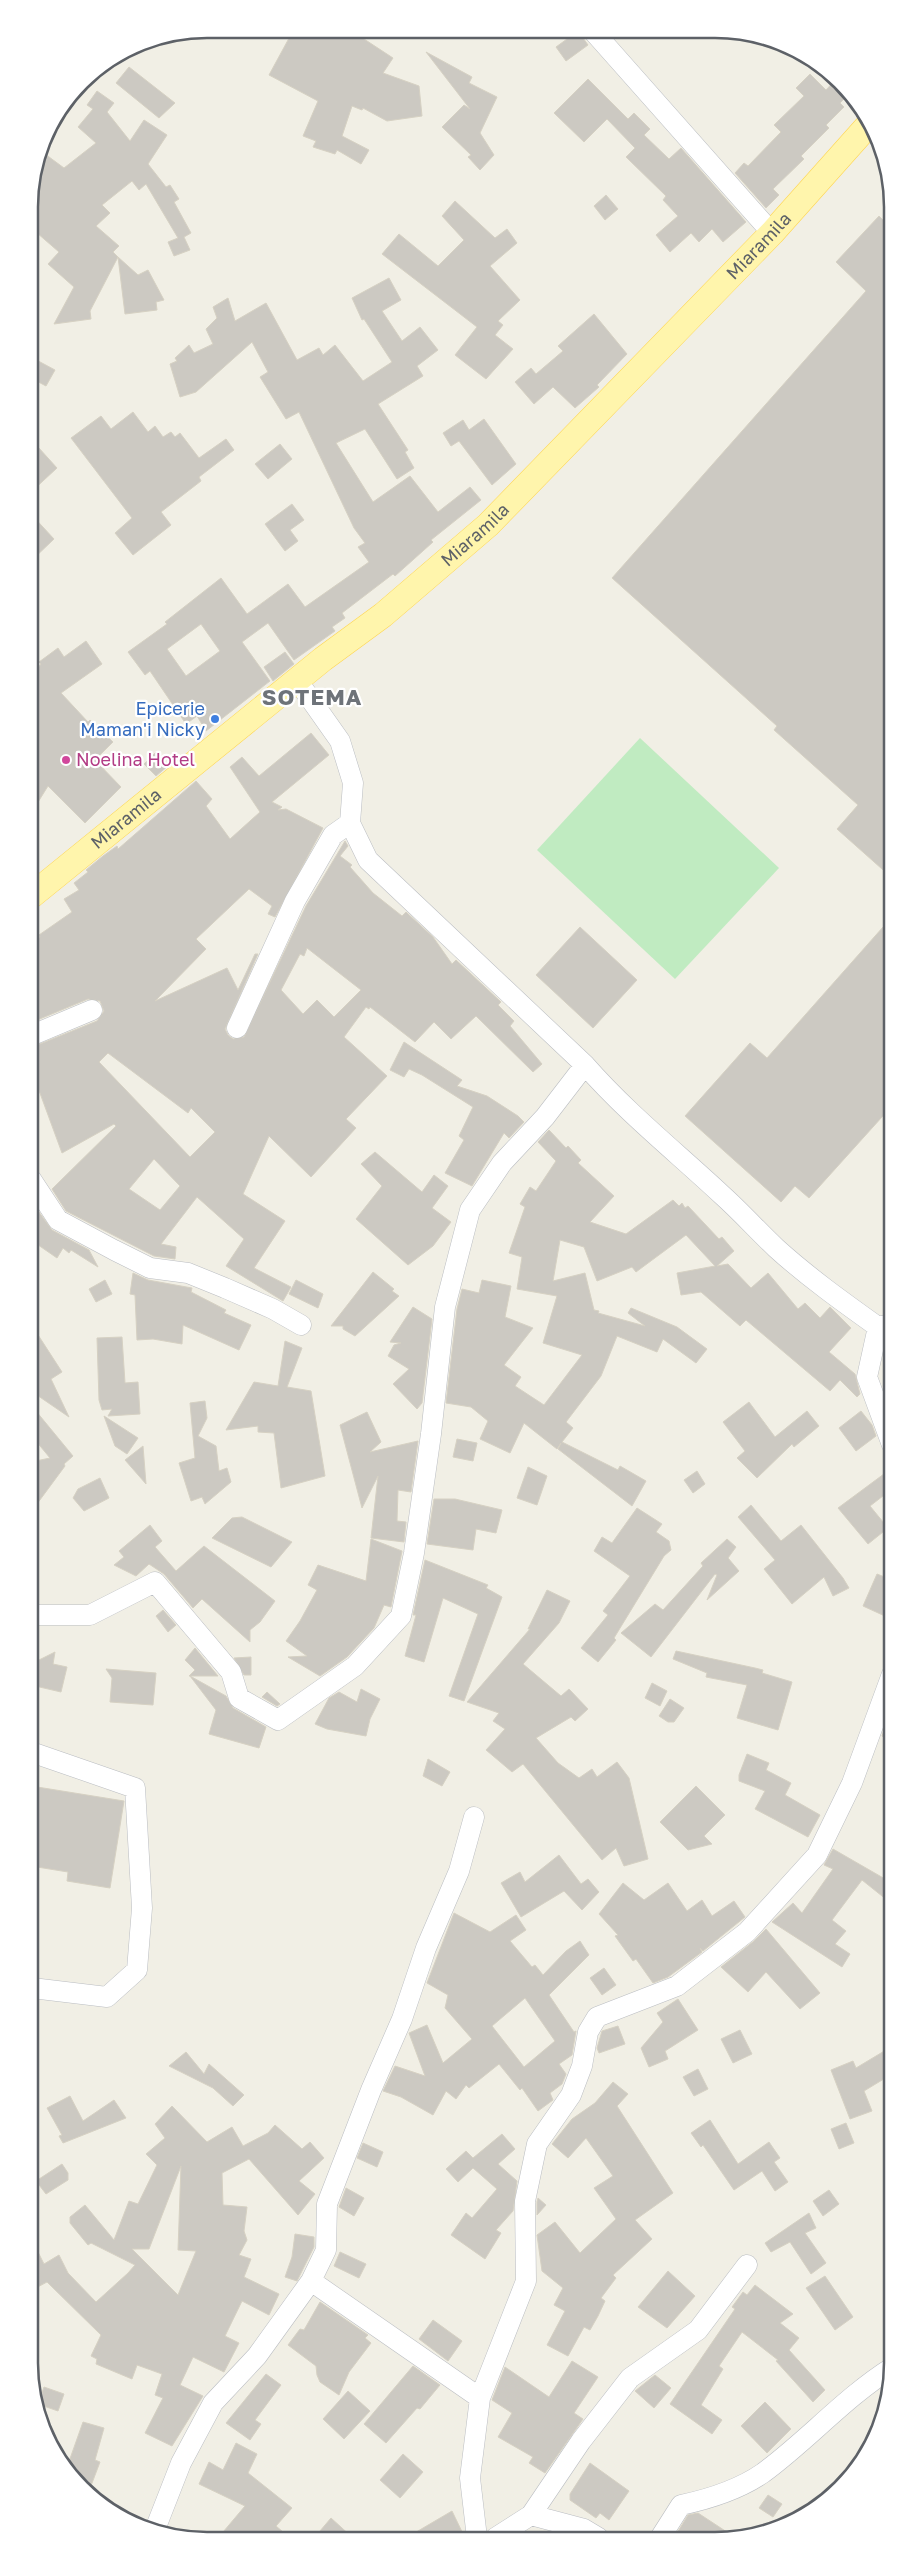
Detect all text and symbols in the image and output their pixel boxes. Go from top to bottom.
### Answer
street label: Miaramila [721,207,795,283]
street label: Miaramila [436,498,513,571]
district label: SOTEMA [262,683,362,710]
place label: Epicerie Maman'i Nicky [80,697,205,740]
marker: Epicerie Maman'i Nicky [209,713,221,725]
place label: Noelina Hotel [76,748,195,770]
marker: Noelina Hotel [60,754,72,766]
street label: Miaramila [86,783,165,853]

